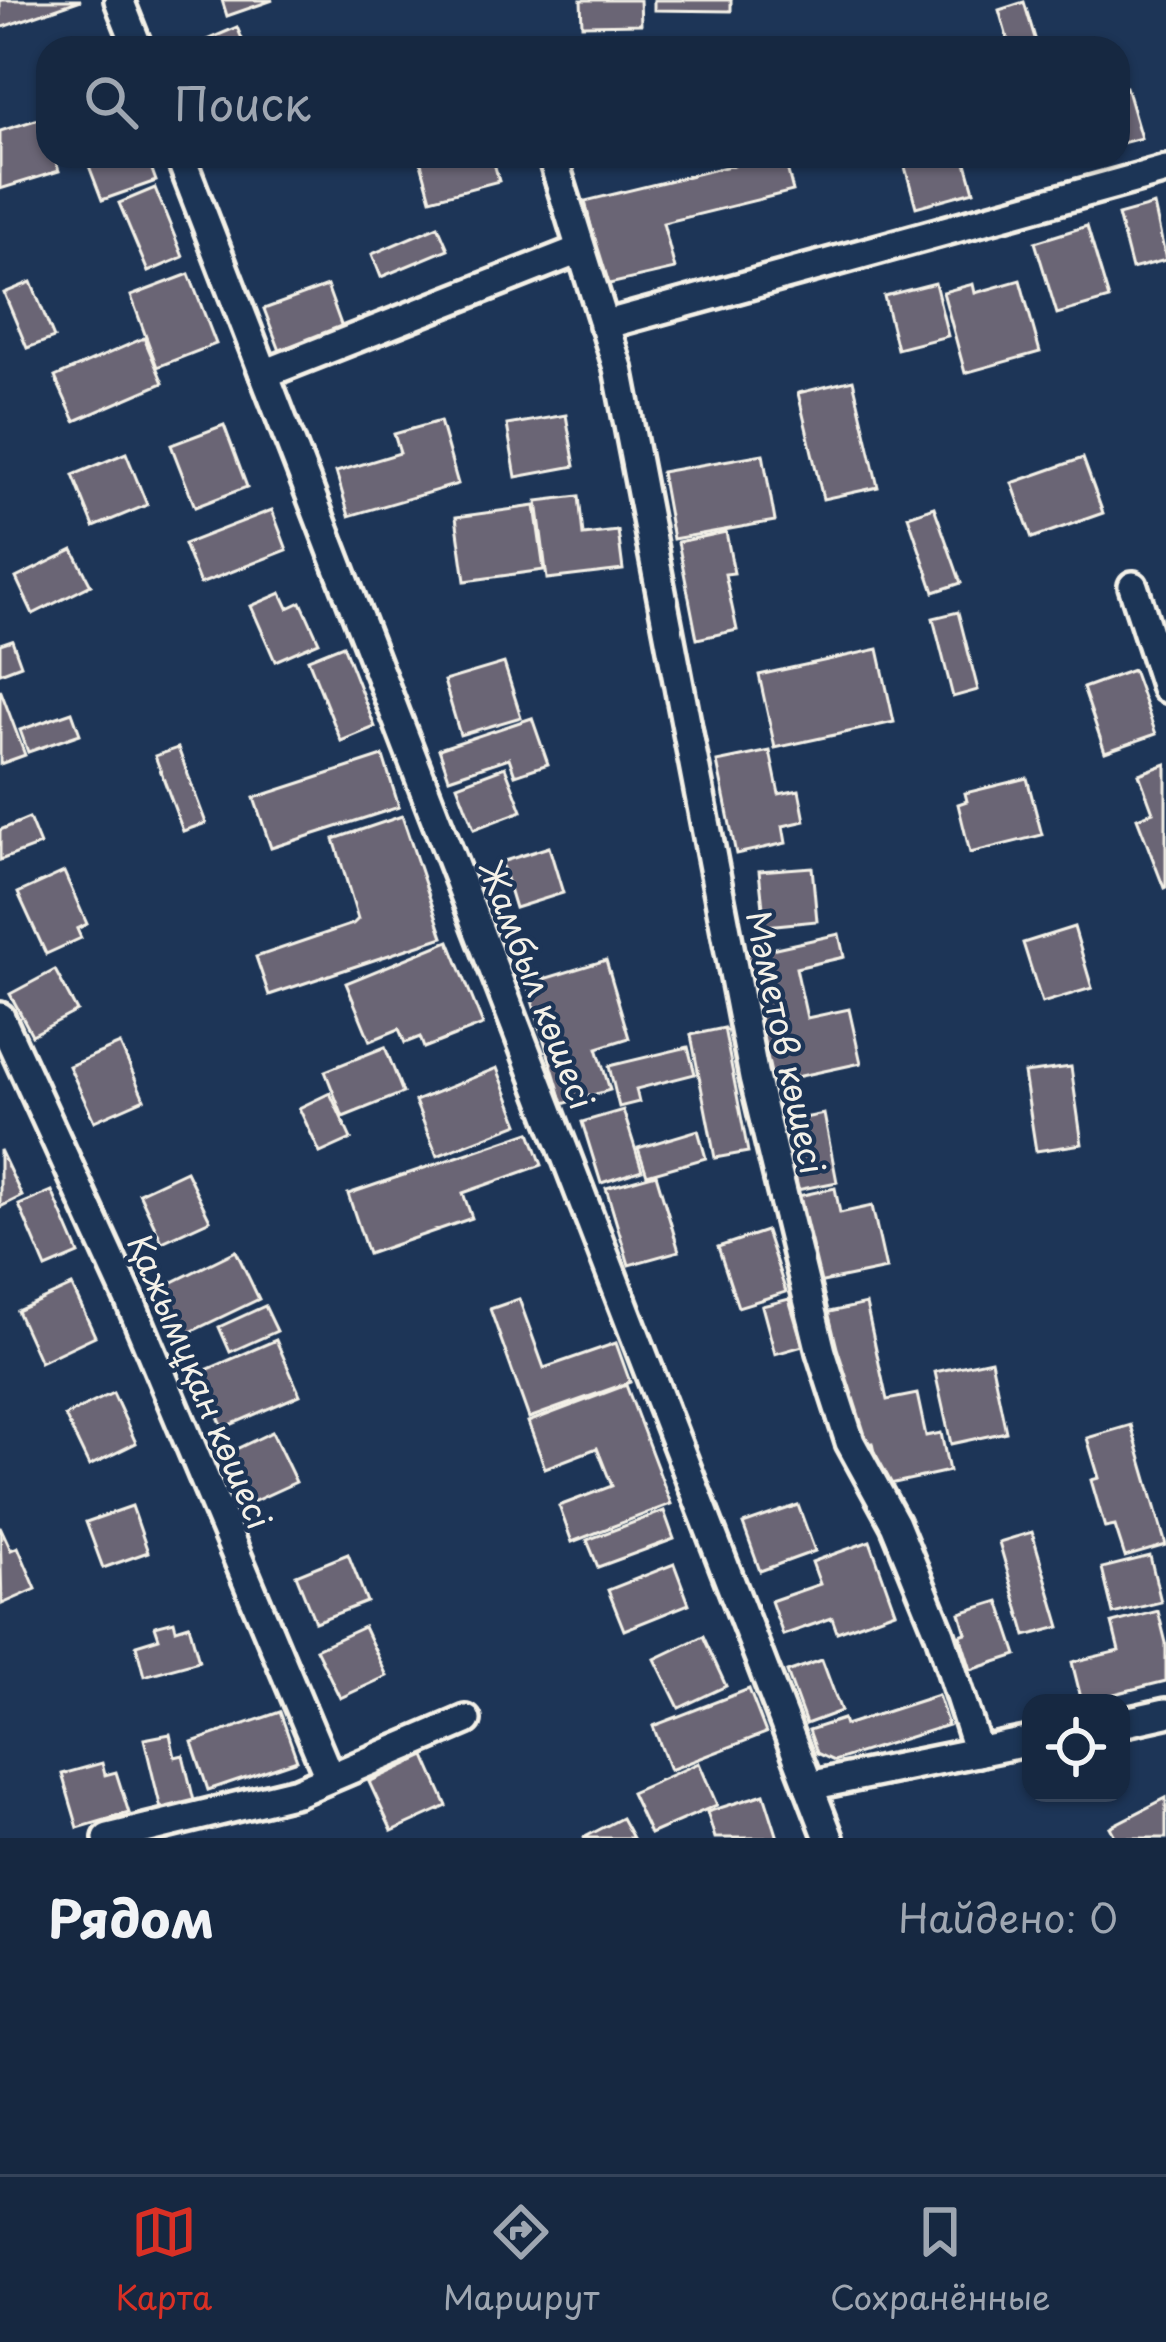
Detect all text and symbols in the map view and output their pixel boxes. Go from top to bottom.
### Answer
search box [36,36,1130,168]
text: Поиск [174,68,311,136]
icon: search [78,69,144,135]
street label: Жамбыл көшесі [467,852,609,1116]
street label: Мәметов көшесі [735,906,839,1178]
street label: Қажымұқан көшесі [116,1226,286,1536]
map controls [1022,1694,1130,1802]
button: locate [1022,1694,1130,1802]
text: Рядом [48,1878,214,1955]
text: Найдено: 0 [898,1887,1118,1946]
tab: Карта [115,2199,212,2321]
tab: Маршрут [443,2199,599,2321]
tab: Сохранённые [830,2199,1051,2321]

